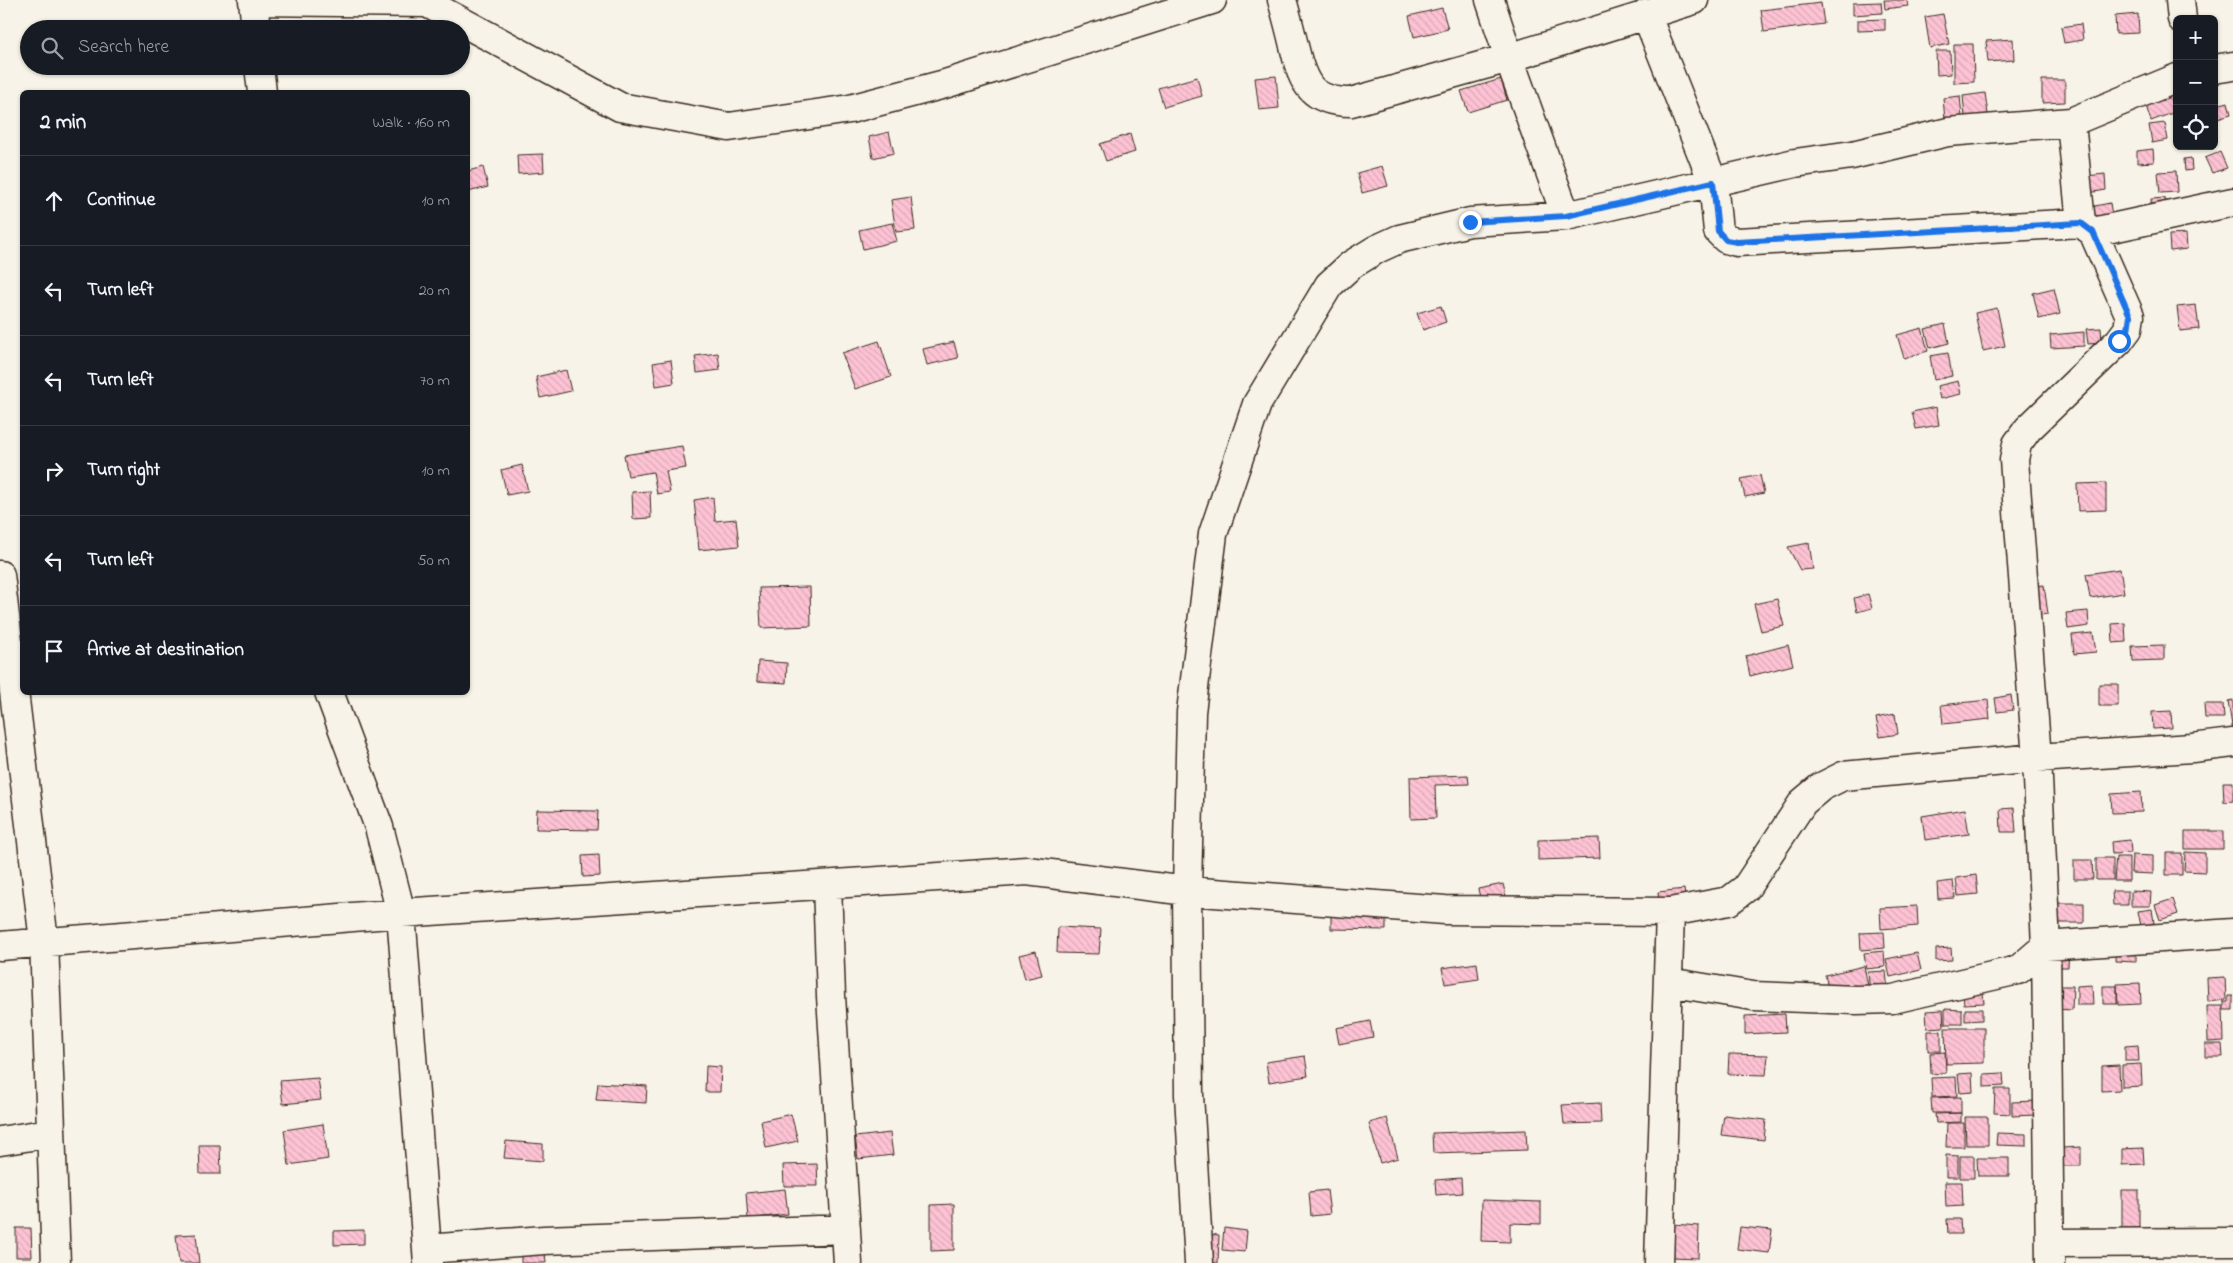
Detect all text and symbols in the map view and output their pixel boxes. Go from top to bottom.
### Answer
map controls [2173,15,2218,150]
button: + [2173,15,2218,60]
search box [20,20,470,75]
icon: search [38,34,66,62]
text: Search here [78,34,169,61]
button: − [2173,60,2218,105]
button: locate [2173,105,2218,150]
text: 2 min [40,108,86,138]
text: Walk · 160 m [372,111,450,135]
icon: ahead [40,187,68,215]
text: Continue [87,187,155,214]
text: 10 m [422,189,450,213]
route end [1459,211,1482,234]
icon: left [40,277,68,305]
text: Turn left [87,277,154,304]
text: 20 m [419,279,450,303]
route start [2108,330,2131,353]
icon: left [40,367,68,395]
text: Turn left [87,367,154,394]
text: 70 m [420,369,450,393]
icon: right [40,457,68,485]
text: Turn right [87,457,160,484]
text: 10 m [422,459,450,483]
icon: left [40,547,68,575]
text: Turn left [87,547,154,574]
text: 50 m [418,549,450,573]
icon: arrive [40,637,68,665]
text: Arrive at destination [87,637,244,664]

